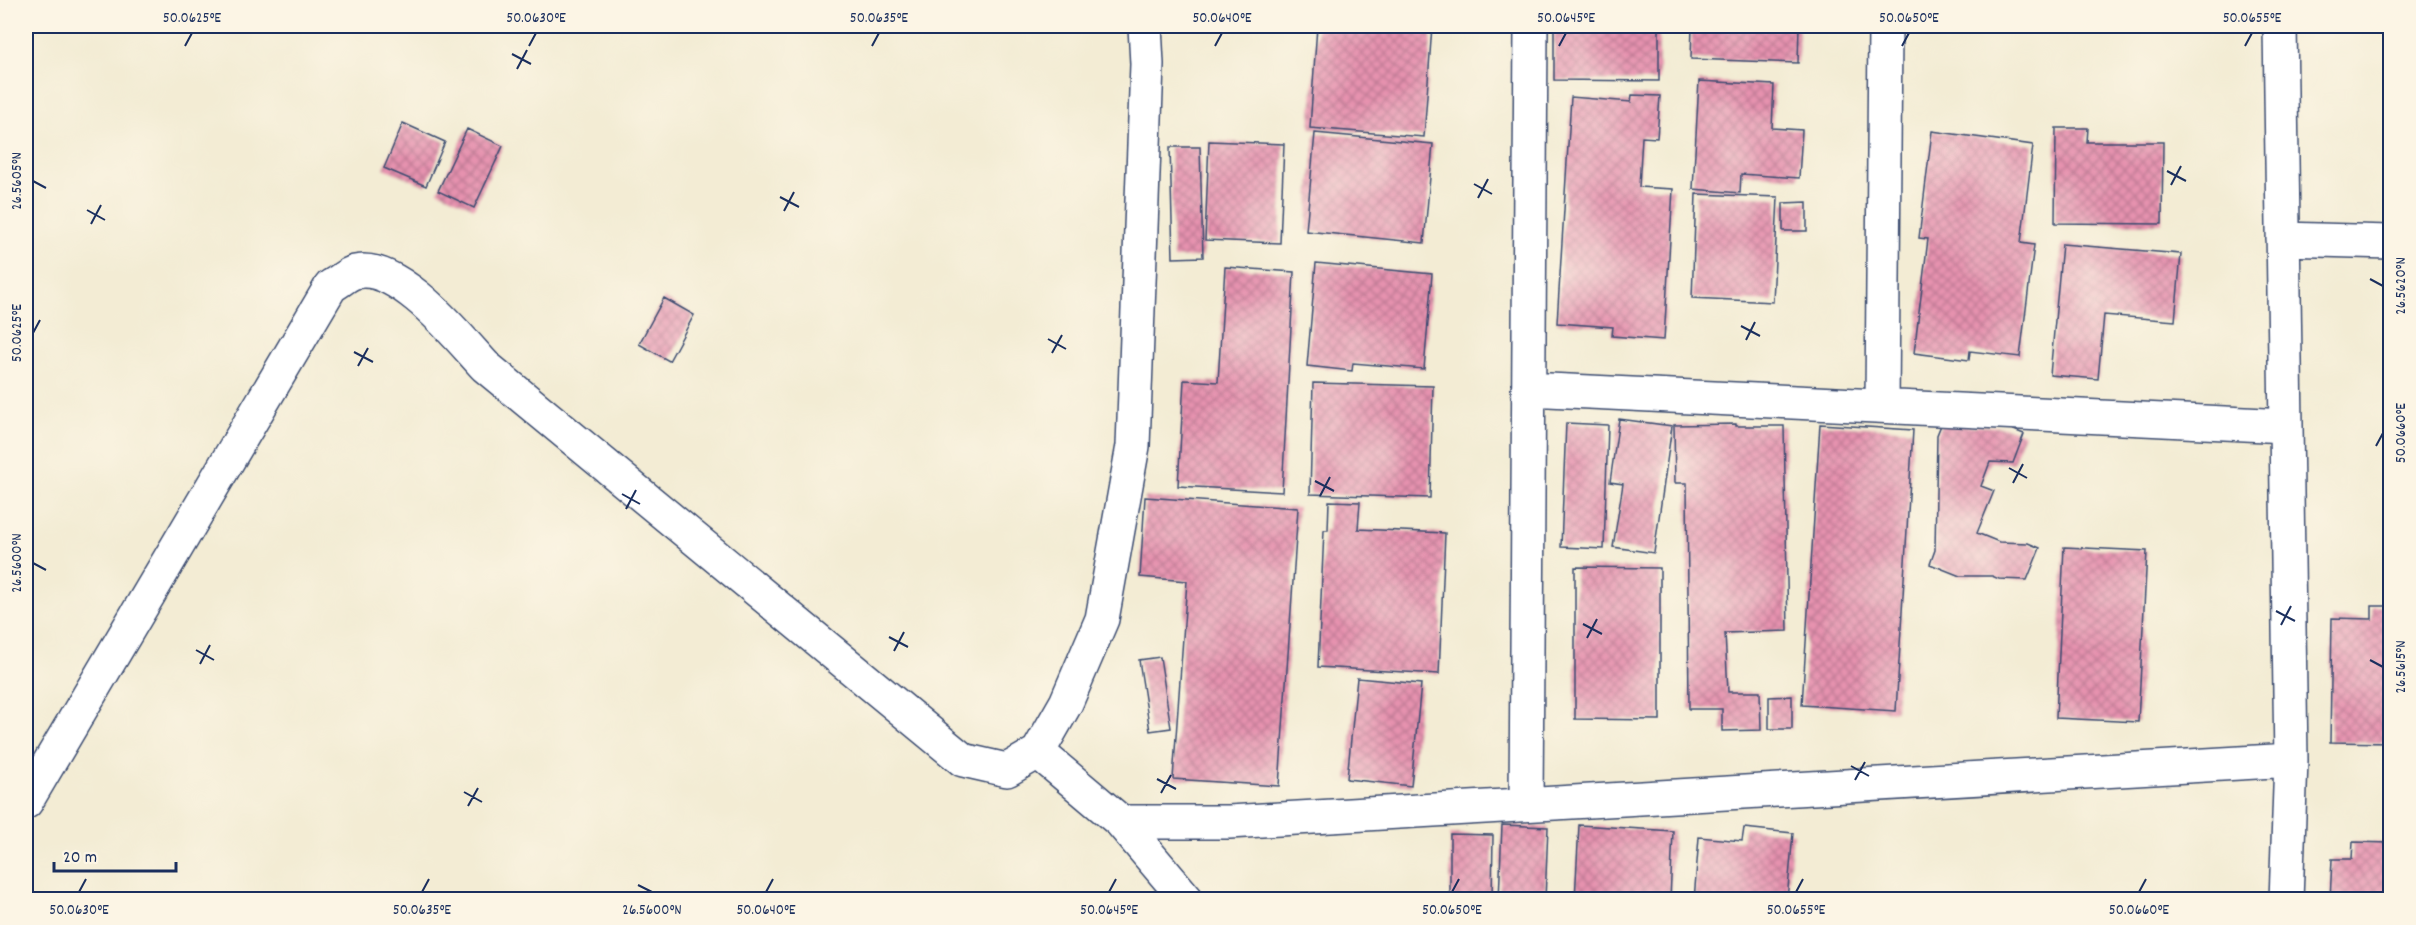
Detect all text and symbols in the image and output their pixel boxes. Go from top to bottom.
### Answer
text: 50.0625°E [163,8,221,30]
text: 50.0630°E [506,8,566,30]
text: 50.0635°E [850,8,908,30]
text: 50.0640°E [1192,8,1252,30]
text: 50.0645°E [1537,8,1595,30]
text: 50.0650°E [1879,8,1939,30]
text: 50.0655°E [2223,8,2282,30]
text: 26.5605°N [7,152,29,210]
text: 26.5620°N [2391,257,2413,315]
text: 50.0625°E [7,304,29,362]
text: 50.0660°E [2391,403,2413,463]
text: 26.5600°N [7,533,29,593]
text: 26.5615°N [2391,640,2413,694]
scale bar [54,835,176,873]
text: 20 m [63,846,97,871]
text: 50.0630°E [49,900,109,922]
text: 50.0635°E [393,900,451,922]
text: 26.5600°N [622,900,682,922]
text: 50.0640°E [736,900,796,922]
text: 50.0645°E [1080,900,1138,922]
text: 50.0650°E [1422,900,1482,922]
text: 50.0655°E [1767,900,1826,922]
text: 50.0660°E [2109,900,2169,922]

